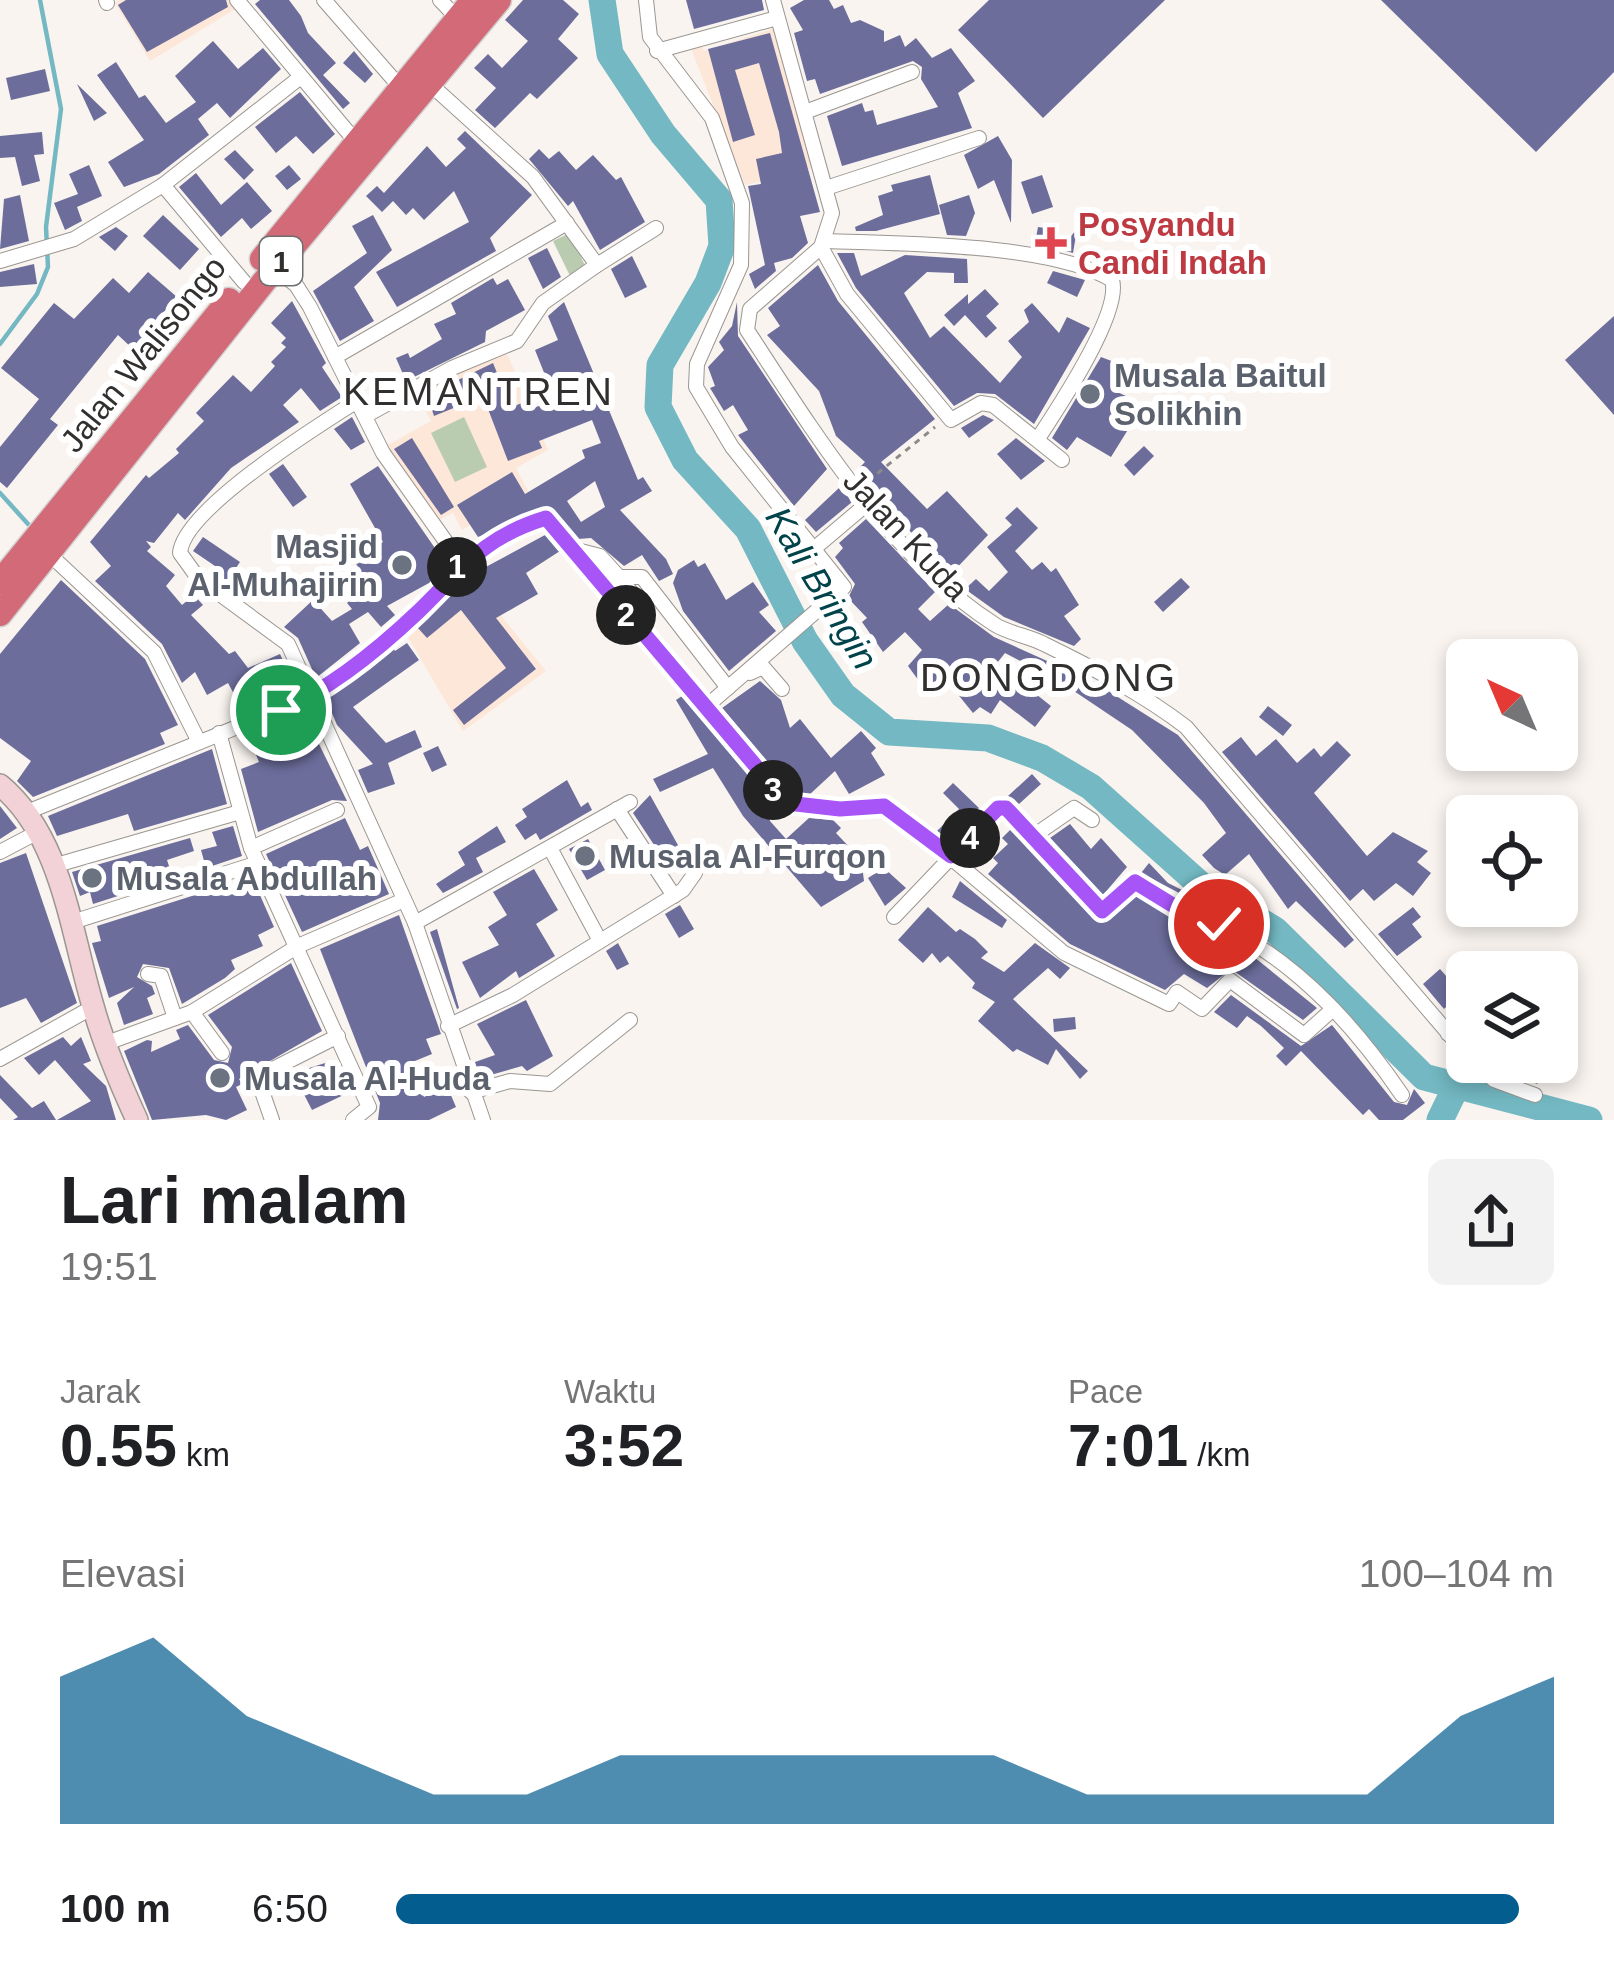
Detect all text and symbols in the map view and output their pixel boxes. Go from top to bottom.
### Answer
place label: Posyandu Candi Indah [1078,206,1267,281]
marker: Posyandu Candi Indah [1035,227,1067,259]
road number: 1 [260,237,302,285]
street label: Jalan Walisongo [53,249,233,459]
place label: Musala Baitul Solikhin [1114,357,1327,432]
district label: KEMANTREN [343,370,615,413]
marker: Musala Baitul Solikhin [1077,381,1103,407]
street label: Jalan Kuda [836,462,976,608]
water label: Kali Bringin [758,499,886,677]
place label: Masjid Al-Muhajirin [187,528,378,603]
pin: 1 [427,537,487,597]
text: 1 [448,548,466,585]
marker: Masjid Al-Muhajirin [389,552,415,578]
pin: 2 [596,585,656,645]
text: 2 [617,596,635,633]
north arrow [1446,639,1578,771]
map controls [1446,639,1578,1083]
district label: DONGDONG [920,656,1178,699]
pin [230,659,332,761]
icon: arrive [248,677,314,743]
pin: 3 [743,760,803,820]
text: 3 [764,771,782,808]
button: locate [1446,795,1578,927]
pin: 4 [940,808,1000,868]
text: 4 [961,819,979,856]
place label: Musala Al-Furqon [609,838,886,875]
marker: Musala Al-Furqon [572,843,598,869]
place label: Musala Abdullah [116,860,377,897]
marker: Musala Abdullah [79,865,105,891]
pin [1168,873,1270,975]
icon: check [1186,891,1252,957]
button: layers [1446,951,1578,1083]
place label: Musala Al-Huda [244,1060,491,1097]
marker: Musala Al-Huda [207,1065,233,1091]
button: share [1428,1159,1554,1285]
text: Lari malam [60,1163,409,1237]
text: 19:51 [60,1245,158,1288]
text: Jarak [60,1373,141,1410]
text: Waktu [564,1373,656,1410]
text: Pace [1068,1373,1143,1410]
text: 0.55 [60,1412,177,1479]
text: 3:52 [564,1412,684,1479]
text: 7:01 [1068,1412,1188,1479]
text: km [177,1436,230,1473]
text: /km [1188,1436,1250,1473]
text: Elevasi [60,1552,186,1595]
text: 100–104 m [1359,1552,1554,1595]
text: 100 m [60,1887,171,1930]
text: 6:50 [252,1887,328,1930]

